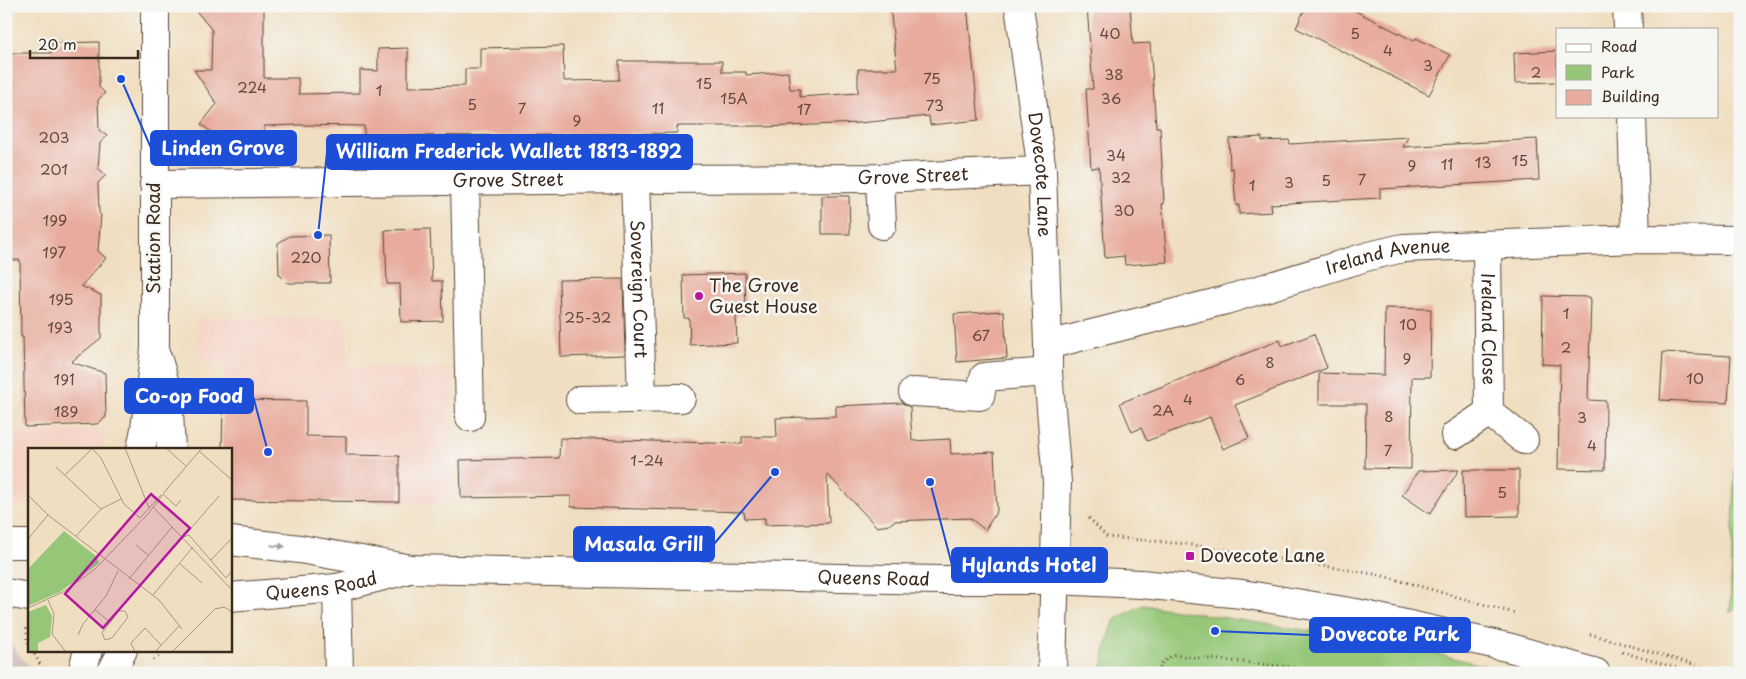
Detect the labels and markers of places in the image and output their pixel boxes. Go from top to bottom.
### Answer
callout: Linden Grove [151,131,296,165]
callout: William Frederick Wallett 1813-1892 [327,135,692,169]
place label: The Grove Guest House [709,271,818,319]
marker: The Grove Guest House [693,290,705,302]
callout: Co-op Food [125,379,253,413]
callout: Masala Grill [574,527,714,561]
place label: Dovecote Lane [1200,541,1325,568]
callout: Hylands Hotel [952,548,1107,582]
marker: Dovecote Lane [1184,550,1196,562]
callout: Dovecote Park [1310,618,1470,652]

